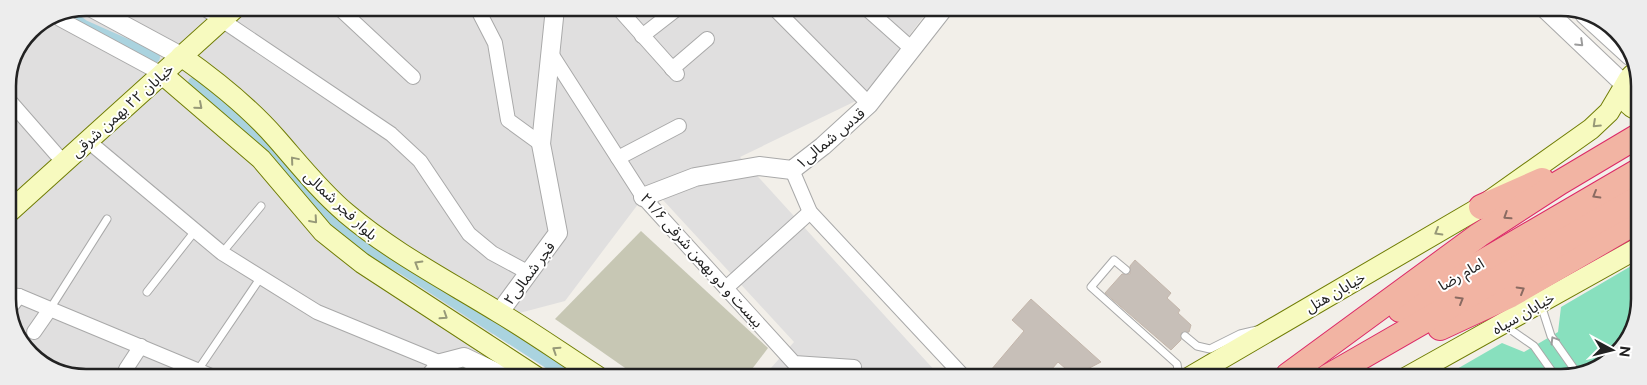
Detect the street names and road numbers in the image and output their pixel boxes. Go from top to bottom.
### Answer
street label: خیابان ۲۲ بهمن شرقی [67,59,177,161]
street label: قدس شمالی۱ [792,104,869,173]
street label: بلوار فجر شمالی [300,167,381,244]
street label: بیست و دو بهمن شرقی ۲۱/۶ [636,189,767,331]
street label: فجر شمالی۲ [500,238,559,308]
street label: امام رضا [1435,254,1488,296]
street label: خیابان هتل [1302,268,1369,317]
street label: خیابان سپاه [1489,288,1558,339]

